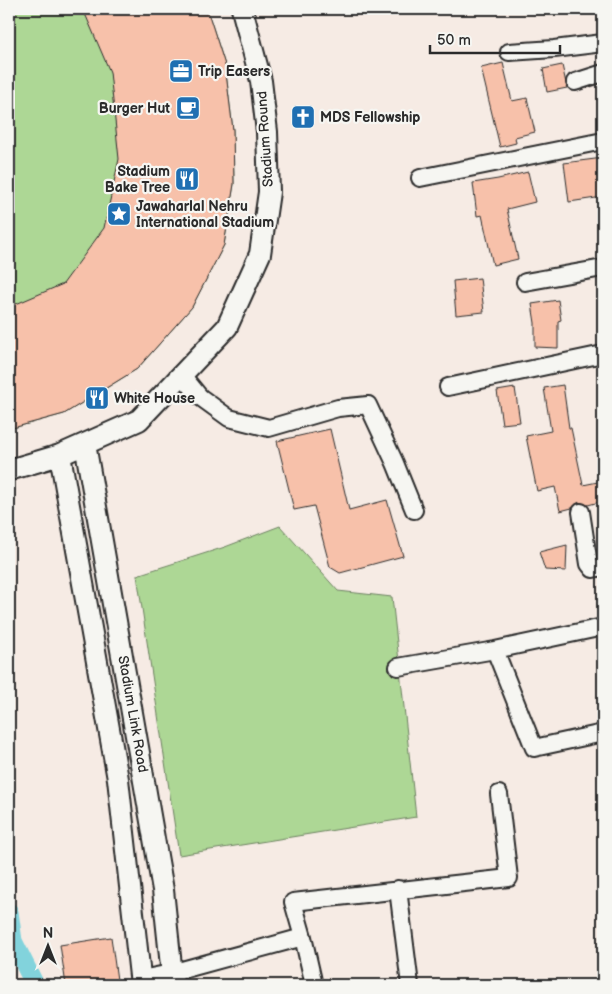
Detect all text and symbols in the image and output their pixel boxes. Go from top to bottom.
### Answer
scale bar [430,22,560,54]
text: 50 m [437,31,471,50]
office icon: Trip Easers [168,58,194,84]
place label: Trip Easers [198,63,270,80]
street label: Stadium Round [253,90,277,188]
cafe icon: Burger Hut [175,95,201,121]
place label: Burger Hut [99,100,170,117]
church icon: MDS Fellowship [290,104,316,130]
place label: MDS Fellowship [320,109,420,126]
place label: Stadium Bake Tree [105,163,170,196]
restaurant icon: Stadium Bake Tree [174,166,200,192]
place label: Jawaharlal Nehru International Stadium [136,198,274,231]
place icon: Jawaharlal Nehru International Stadium [106,201,132,227]
restaurant icon: White House [84,385,110,411]
place label: White House [114,390,195,407]
street label: Stadium Link Road [114,654,152,774]
north arrow [22,922,72,972]
text: N [43,925,53,942]

